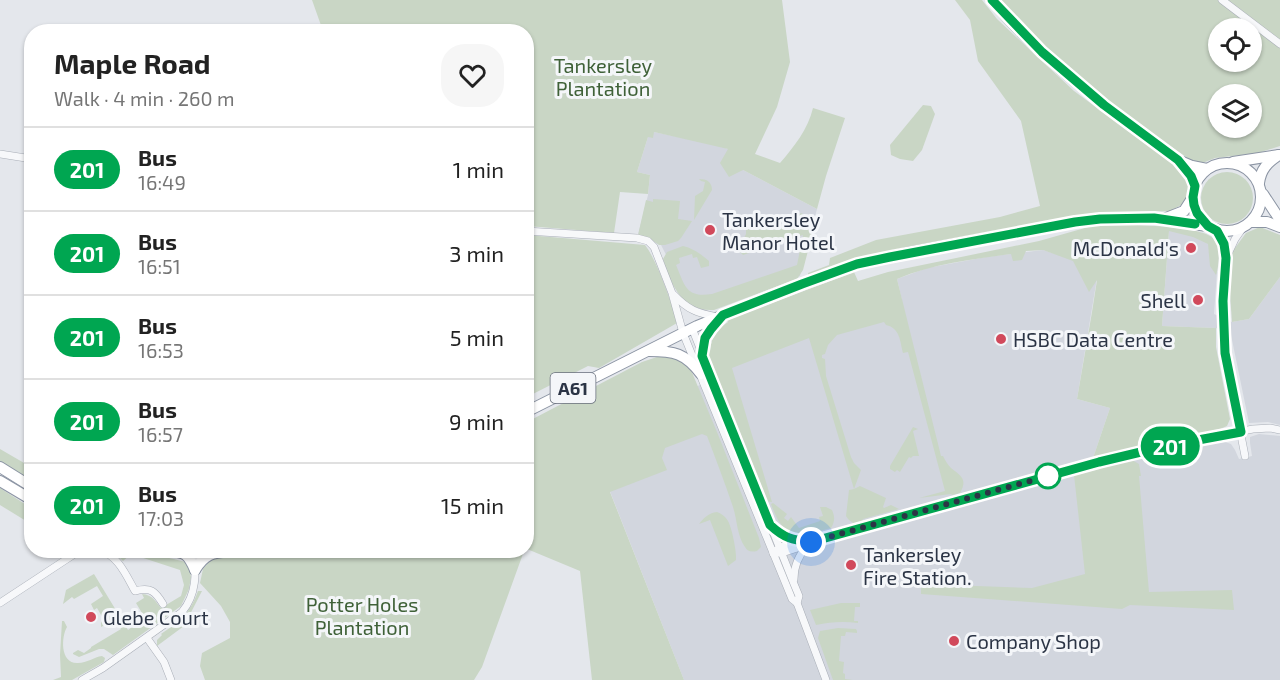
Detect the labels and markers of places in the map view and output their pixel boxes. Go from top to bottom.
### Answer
place label: Tankersley Manor Hotel [722,207,835,254]
marker: Tankersley Manor Hotel [703,223,717,237]
place label: McDonald's [1073,236,1179,260]
marker: McDonald's [1184,241,1198,255]
place label: Shell [1141,288,1186,312]
marker: Shell [1191,293,1205,307]
place label: HSBC Data Centre [1013,327,1173,351]
marker: HSBC Data Centre [994,332,1008,346]
unlabelled marker [1035,463,1061,489]
place label: Tankersley Fire Station. [863,542,972,589]
marker: Tankersley Fire Station. [844,558,858,572]
place label: Glebe Court [103,605,209,629]
marker: Glebe Court [84,610,98,624]
place label: Company Shop [966,629,1101,653]
marker: Company Shop [947,634,961,648]

